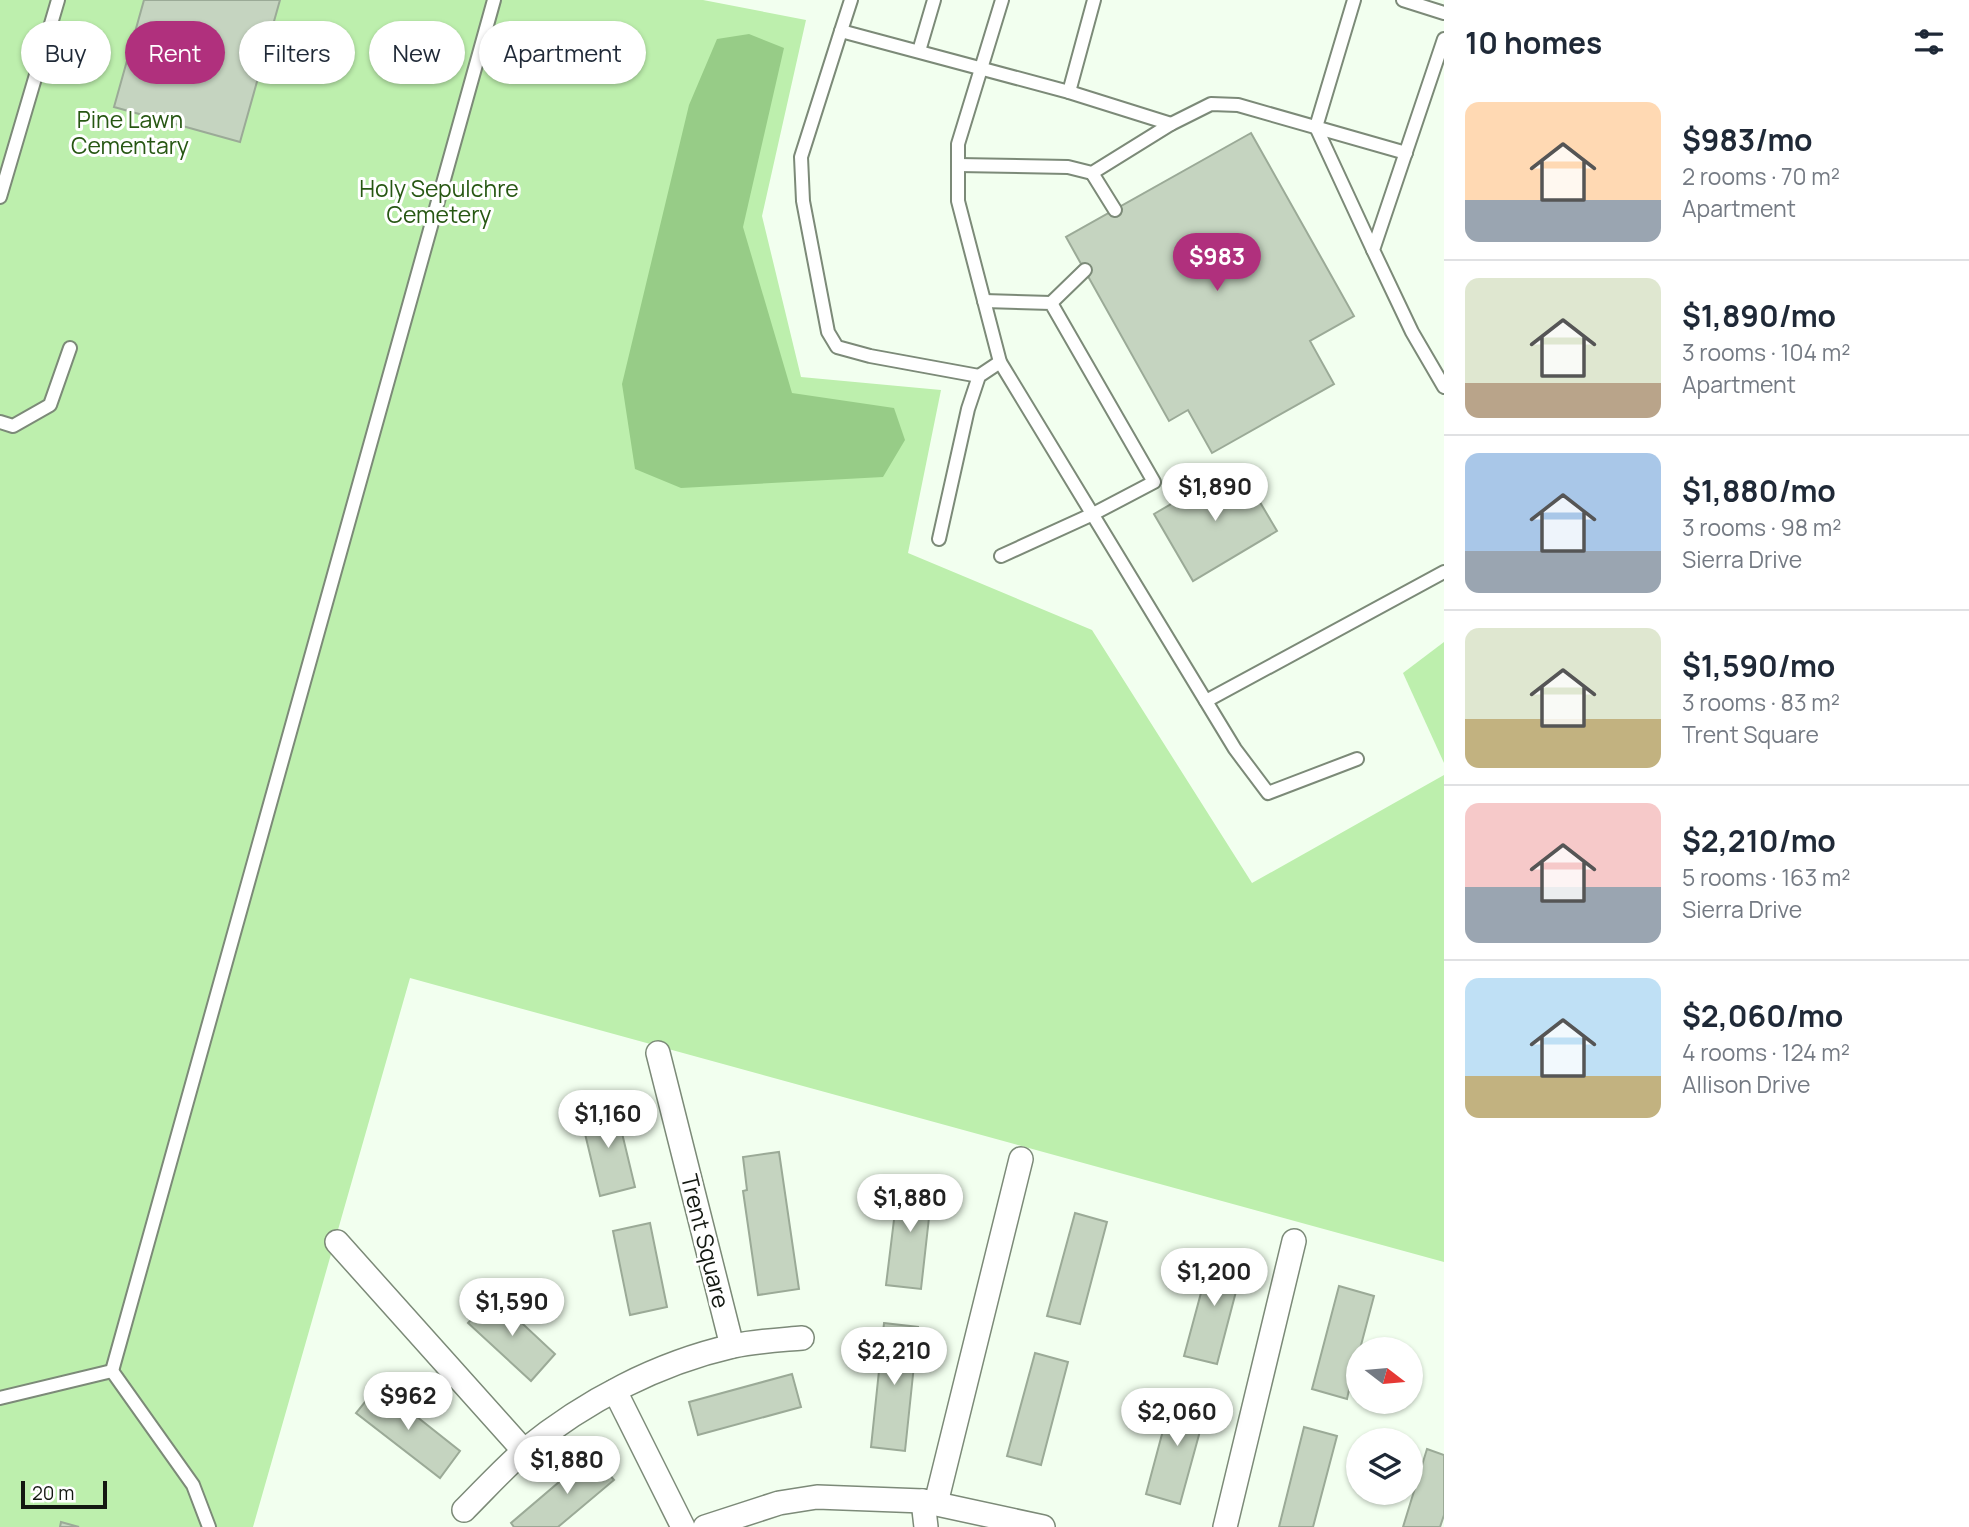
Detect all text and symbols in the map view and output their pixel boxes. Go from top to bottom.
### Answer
chip: Buy [21,21,111,84]
chip: Rent [125,21,225,84]
chip: Filters [239,21,355,84]
chip: New [369,21,465,84]
chip: Apartment [479,21,646,84]
text: 10 homes [1465,22,1602,63]
icon: filters [1910,23,1948,61]
park label: Pine Lawn Cementary [71,103,189,161]
text: $983/mo [1682,119,1813,160]
icon: home [1521,130,1605,214]
text: 2 rooms · 70 m² [1682,160,1840,192]
park label: Holy Sepulchre Cemetery [359,172,519,230]
text: Apartment [1682,192,1796,224]
pin: $983 [1176,233,1258,293]
text: $983 [1189,240,1245,272]
text: $1,890/mo [1682,295,1836,336]
icon: home [1521,306,1605,390]
text: 3 rooms · 104 m² [1682,336,1850,368]
text: Apartment [1682,368,1796,400]
pin: $1,890 [1158,463,1272,523]
text: $1,890 [1178,470,1252,502]
text: $1,880/mo [1682,470,1836,511]
icon: home [1521,481,1605,565]
text: 3 rooms · 98 m² [1682,511,1842,543]
text: Sierra Drive [1682,543,1802,575]
text: $1,590/mo [1682,645,1835,686]
icon: home [1521,656,1605,740]
text: 3 rooms · 83 m² [1682,686,1840,718]
text: Trent Square [1682,718,1819,750]
text: $2,210/mo [1682,820,1836,861]
icon: home [1521,831,1605,915]
text: 5 rooms · 163 m² [1682,861,1850,893]
text: Sierra Drive [1682,893,1802,925]
text: $2,060/mo [1682,995,1843,1036]
icon: home [1521,1006,1605,1090]
text: 4 rooms · 124 m² [1682,1036,1850,1068]
text: Allison Drive [1682,1068,1810,1100]
pin: $1,160 [551,1090,665,1150]
text: $1,160 [574,1097,642,1129]
street label: Trent Square [674,1171,738,1311]
pin: $1,880 [853,1174,967,1234]
text: $1,880 [873,1181,947,1213]
pin: $1,200 [1157,1248,1271,1308]
text: $1,200 [1177,1255,1251,1287]
pin: $1,590 [455,1278,569,1338]
text: $1,590 [475,1285,549,1317]
pin: $2,210 [837,1328,951,1387]
text: $2,210 [857,1334,931,1366]
north arrow [1346,1337,1423,1414]
map controls [1346,1337,1423,1505]
pin: $962 [367,1372,449,1432]
text: $962 [380,1379,436,1411]
pin: $2,060 [1120,1388,1234,1448]
text: $2,060 [1137,1395,1217,1427]
button: layers [1346,1428,1423,1505]
pin: $1,880 [510,1436,624,1496]
text: $1,880 [530,1443,604,1475]
scale bar [21,1478,107,1510]
text: 20 m [32,1480,74,1506]

